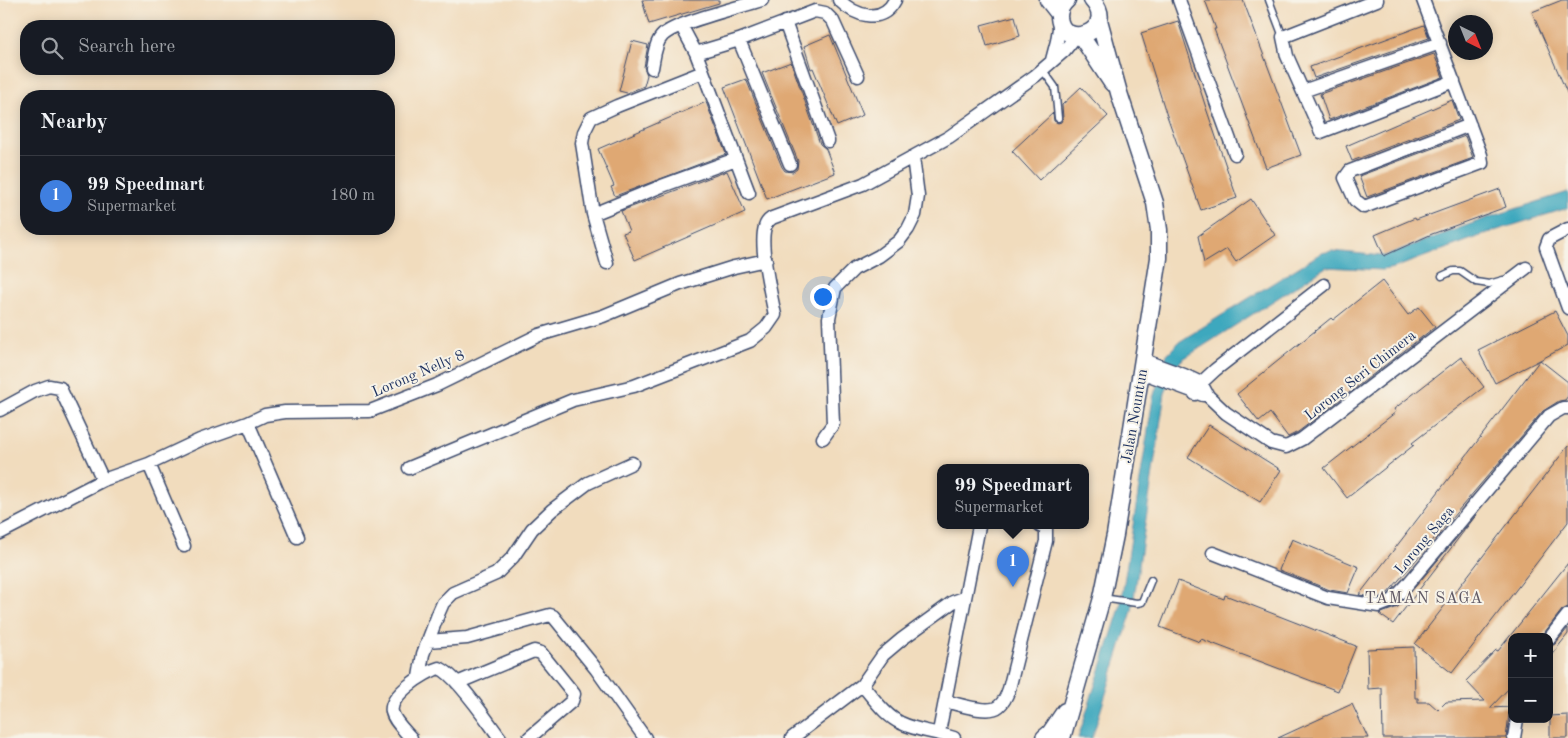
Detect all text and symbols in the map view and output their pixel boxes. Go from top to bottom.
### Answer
north arrow [1448,15,1493,60]
search box [20,20,395,75]
icon: search [38,34,66,62]
text: Search here [78,38,175,57]
text: Nearby [40,112,108,133]
text: 99 Speedmart [87,176,205,195]
text: 1 [51,188,61,204]
text: 180 m [330,188,375,204]
text: Supermarket [87,199,176,215]
your location [810,284,836,310]
street label: Lorong Seri Chimera [1302,328,1420,424]
street label: Lorong Nelly 8 [370,348,467,401]
street label: Jalan Nountun [1120,368,1151,465]
popup [937,464,1089,529]
text: 99 Speedmart [954,477,1072,496]
text: Supermarket [954,500,1043,516]
street label: Lorong Saga [1393,504,1458,578]
pin: 1 [997,546,1029,587]
district label: TAMAN SAGA [1364,591,1484,607]
map controls [1508,633,1553,723]
button: + [1508,633,1553,678]
button: − [1508,678,1553,723]

